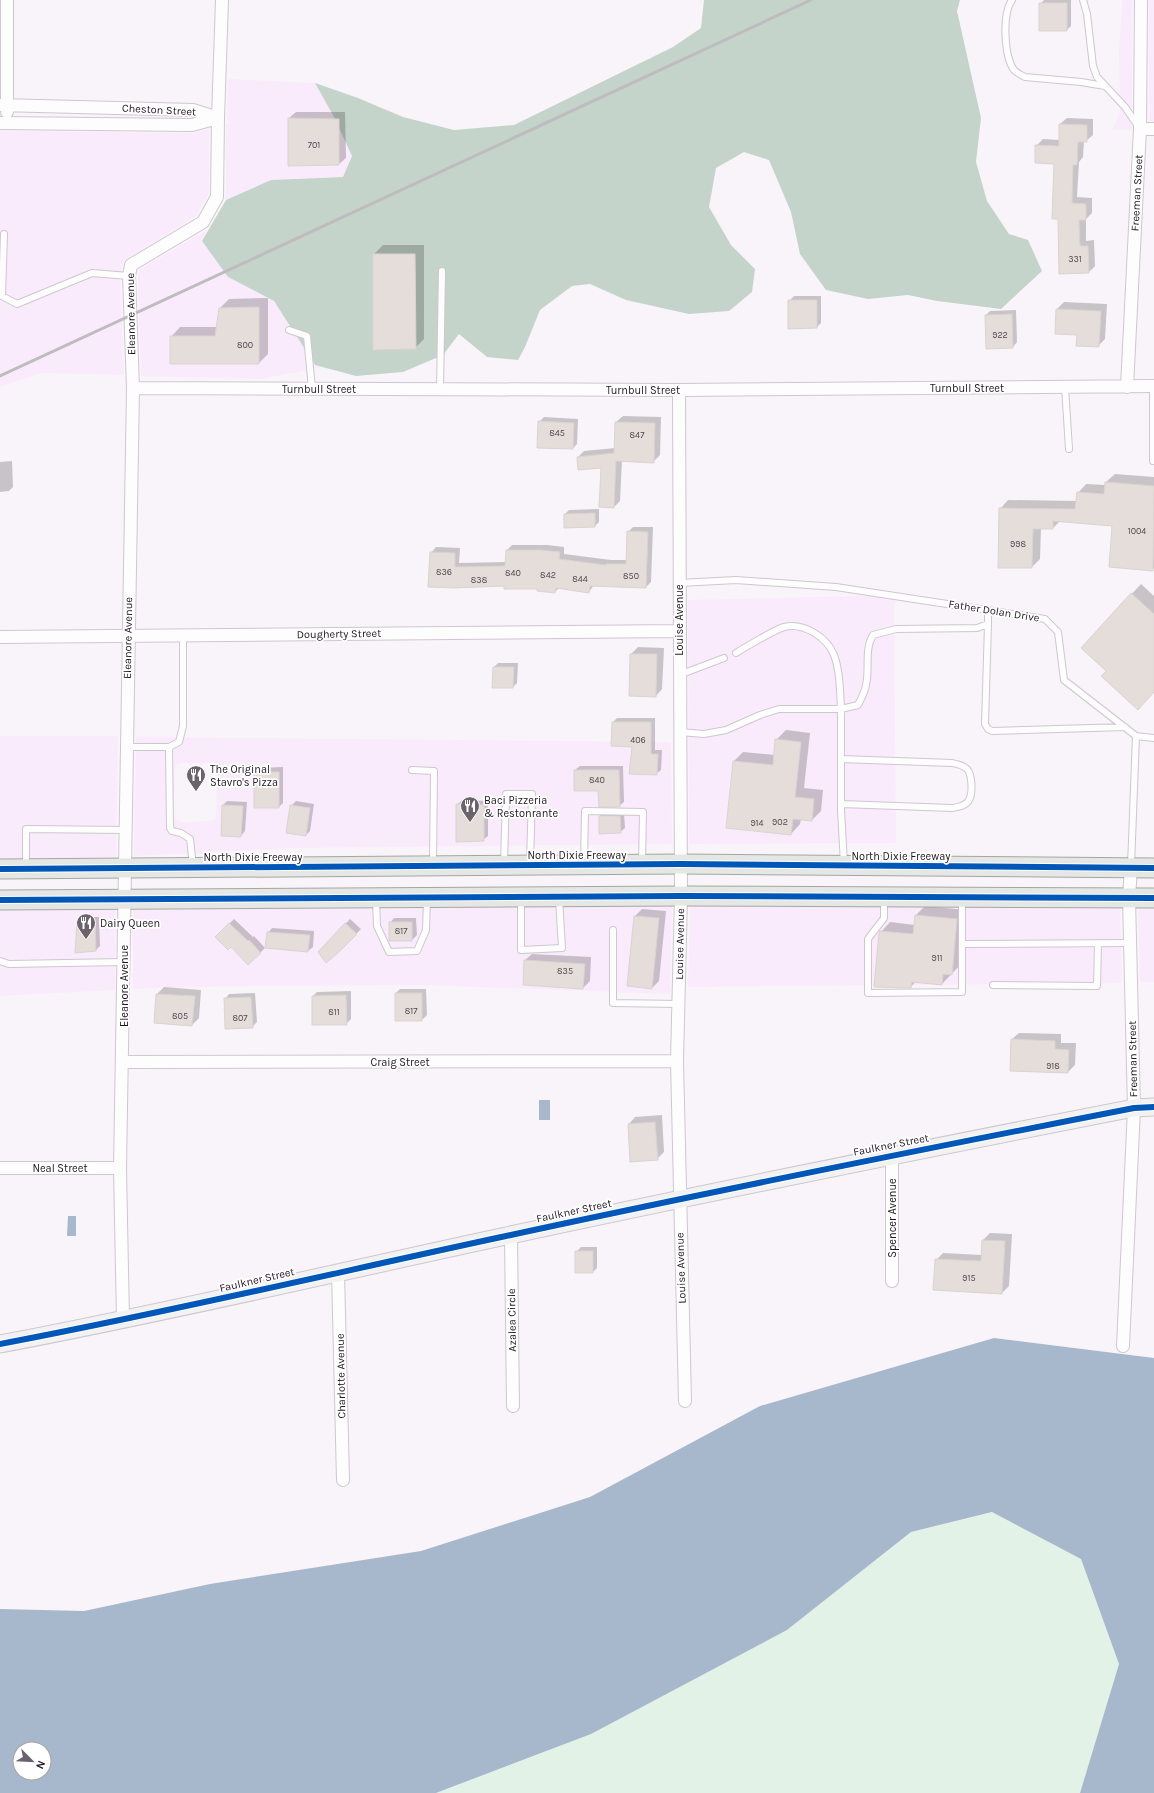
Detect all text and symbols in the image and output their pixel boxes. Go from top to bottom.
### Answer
street label: Cheston Street [122,102,196,118]
house number: 701 [308,140,320,150]
street label: Freeman Street [1128,154,1146,232]
house number: 331 [1068,254,1082,264]
street label: Eleanore Avenue [124,273,138,355]
house number: 922 [992,330,1008,340]
house number: 800 [237,340,253,350]
street label: Turnbull Street [930,382,1004,395]
street label: Turnbull Street [282,383,356,396]
street label: Turnbull Street [606,384,680,397]
house number: 845 [549,428,565,438]
house number: 847 [630,430,645,440]
house number: 1004 [1128,526,1146,536]
house number: 998 [1010,539,1026,549]
house number: 836 [436,567,452,577]
house number: 840 [505,568,521,578]
house number: 842 [540,570,556,580]
house number: 850 [623,571,639,581]
house number: 844 [572,574,588,584]
house number: 838 [471,575,488,585]
street label: Louise Avenue [673,584,686,656]
street label: Eleanore Avenue [121,597,135,679]
street label: Father Dolan Drive [948,597,1041,625]
street label: Dougherty Street [297,627,381,641]
house number: 406 [630,735,646,745]
place label: The Original Stavro's Pizza [210,763,278,789]
restaurant icon: The Original Stavro's Pizza [185,764,207,792]
house number: 840 [589,775,605,785]
place label: Baci Pizzeria & Restonrante [484,794,558,820]
restaurant icon: Baci Pizzeria & Restonrante [459,795,481,823]
house number: 902 [772,817,788,827]
house number: 914 [750,818,764,828]
street label: North Dixie Freeway [528,849,626,862]
street label: North Dixie Freeway [852,850,950,863]
street label: North Dixie Freeway [204,851,302,864]
street label: Louise Avenue [673,908,687,980]
restaurant icon: Dairy Queen [75,912,97,940]
place label: Dairy Queen [100,917,160,930]
house number: 817 [395,926,408,936]
street label: Eleanore Avenue [118,945,131,1027]
house number: 911 [931,953,943,963]
house number: 835 [557,966,573,976]
house number: 817 [405,1006,418,1016]
house number: 811 [328,1007,340,1017]
house number: 805 [172,1011,188,1021]
house number: 807 [232,1013,248,1023]
street label: Freeman Street [1126,1020,1140,1098]
street label: Craig Street [370,1056,430,1069]
house number: 918 [1046,1061,1060,1071]
street label: Faulkner Street [852,1131,930,1159]
street label: Neal Street [32,1162,88,1175]
street label: Spencer Avenue [886,1178,899,1258]
street label: Faulkner Street [535,1197,613,1225]
street label: Louise Avenue [673,1232,689,1304]
street label: Faulkner Street [218,1265,296,1295]
house number: 915 [962,1273,976,1283]
street label: Azalea Circle [505,1288,519,1352]
street label: Charlotte Avenue [334,1333,348,1419]
north arrow [12,1741,52,1781]
text: N [33,1759,48,1771]

